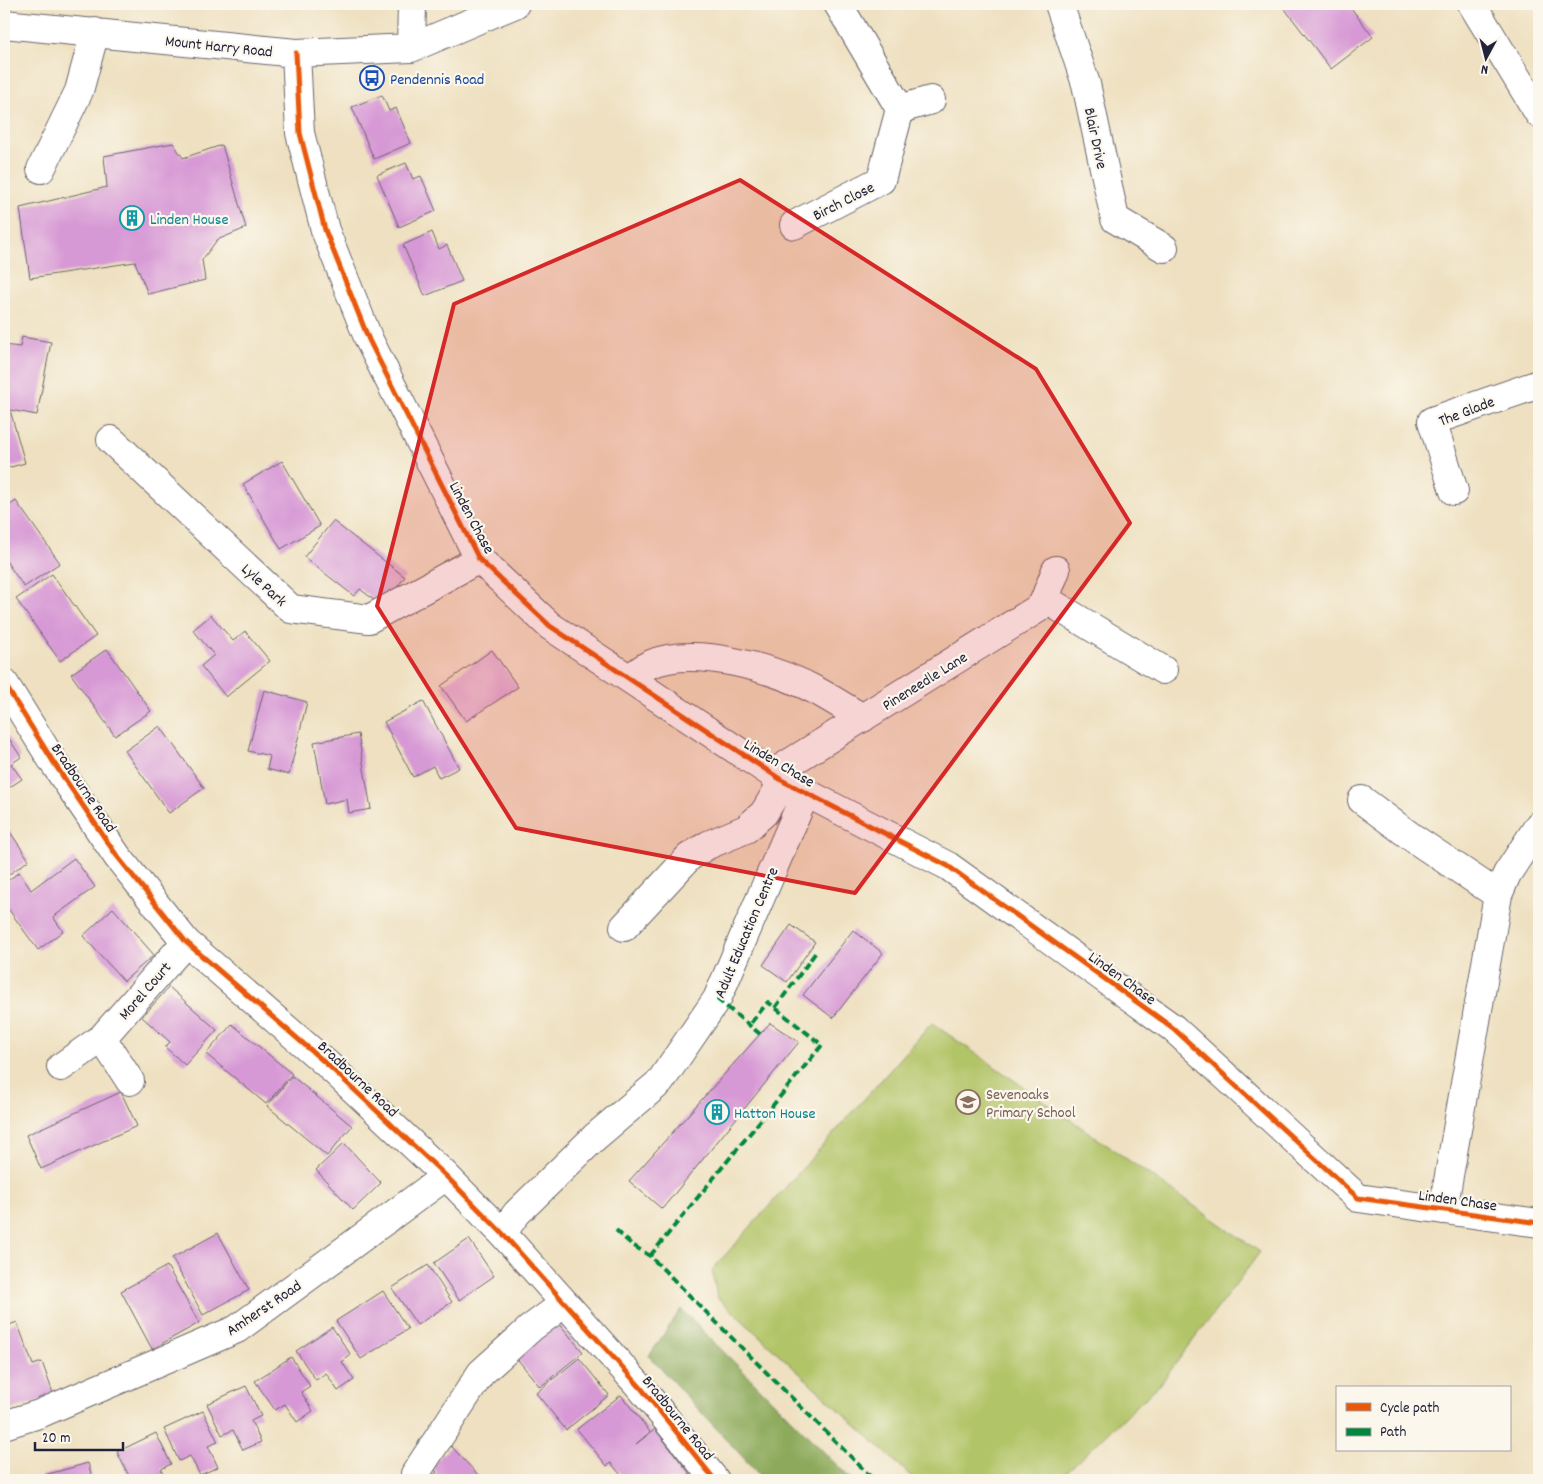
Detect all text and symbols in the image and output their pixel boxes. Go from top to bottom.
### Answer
street label: Mount Harry Road [164,30,274,65]
north arrow [1460,32,1510,82]
text: N [1480,59,1489,79]
bus stop icon: Pendennis Road [359,65,385,91]
place label: Pendennis Road [390,69,484,92]
street label: Blair Drive [1077,106,1112,171]
street label: Birch Close [809,177,879,228]
building icon: Linden House [119,205,145,231]
place label: Linden House [150,209,228,232]
street label: The Glade [1436,391,1498,434]
street label: Linden Chase [442,478,499,558]
street label: Lyle Park [235,559,291,613]
street label: Pineneedle Lane [878,647,972,717]
street label: Linden Chase [739,734,818,794]
street label: Bradbourne Road [44,739,121,838]
street label: Adult Education Centre [709,864,785,1002]
street label: Linden Chase [1083,947,1160,1012]
street label: Morel Court [114,957,178,1026]
street label: Bradbourne Road [312,1036,403,1124]
place label: Sevenoaks Primary School [986,1084,1076,1125]
school or university icon: Sevenoaks Primary School [955,1089,981,1115]
building icon: Hatton House [704,1099,730,1125]
place label: Hatton House [734,1103,816,1126]
street label: Linden Chase [1417,1185,1498,1218]
street label: Amherst Road [222,1275,307,1343]
street label: Bradbourne Road [636,1371,719,1466]
legend [1336,1386,1510,1452]
text: Cycle path [1380,1398,1440,1420]
scale bar [35,1419,122,1451]
text: Path [1380,1422,1406,1444]
text: 20 m [42,1428,70,1450]

